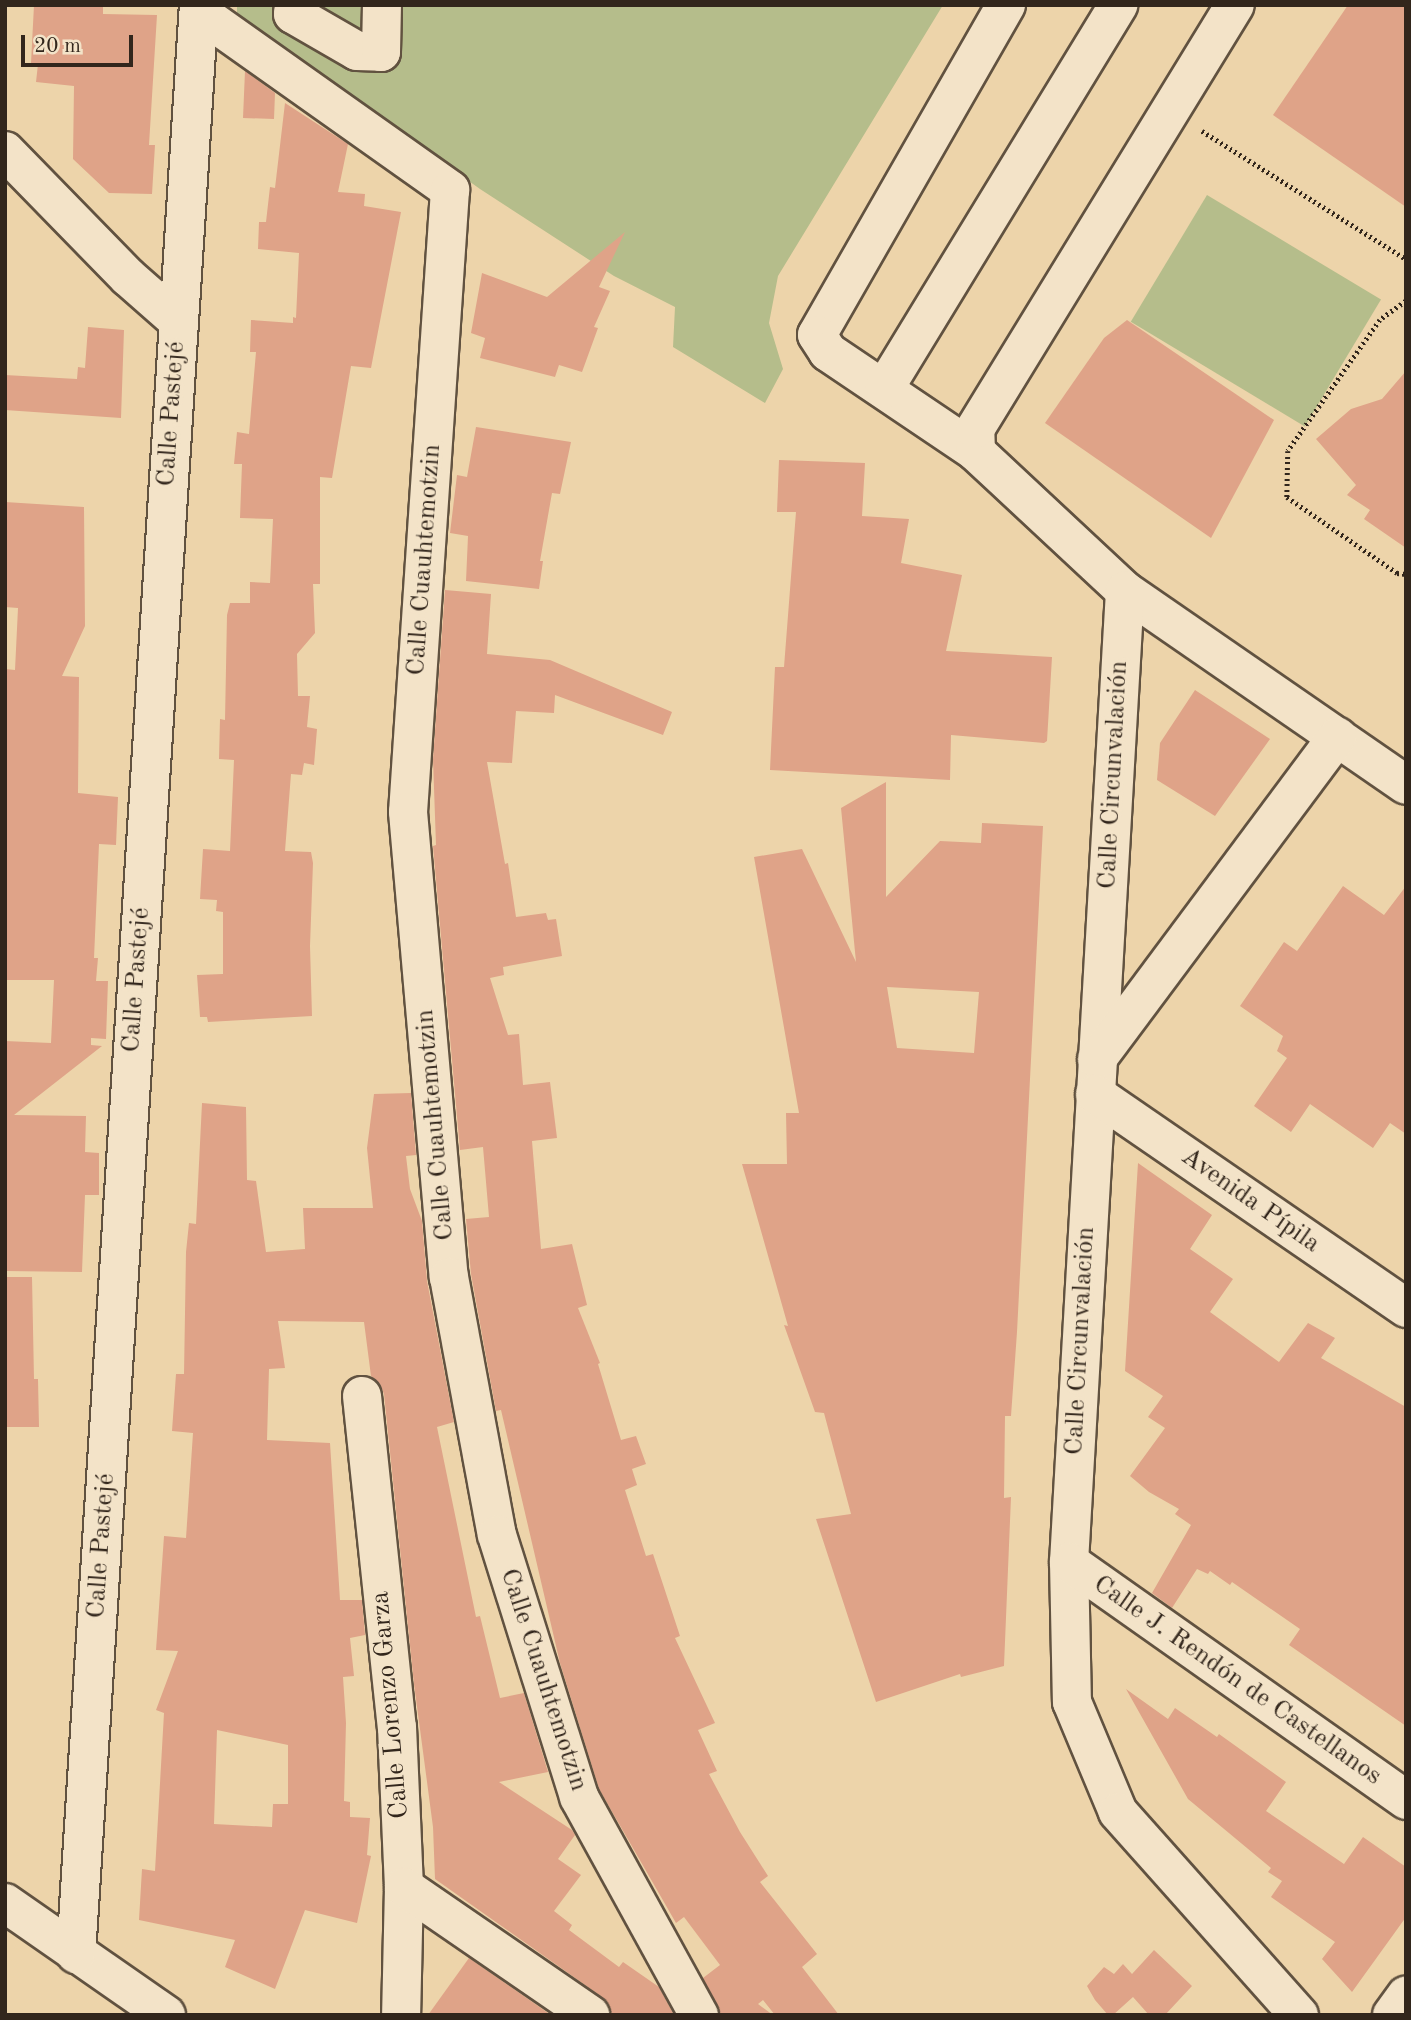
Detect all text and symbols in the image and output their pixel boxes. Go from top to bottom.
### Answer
scale bar [24,21,136,65]
text: 20 m [34,36,81,57]
street label: Calle Pastejé [151,340,193,488]
street label: Calle Cuauhtemotzin [401,443,449,677]
street label: Calle Circunvalación [1092,660,1136,890]
street label: Calle Pastejé [116,906,158,1054]
street label: Calle Cuauhtemotzin [410,1008,462,1242]
street label: Avenida Pípila [1174,1142,1326,1260]
street label: Calle Circunvalación [1059,1226,1103,1456]
street label: Calle Pastejé [81,1472,123,1620]
street label: Calle Cuauhtemotzin [492,1565,594,1795]
street label: Calle J. Rendón de Castellanos [1087,1569,1387,1793]
street label: Calle Lorenzo Garza [365,1590,417,1820]

